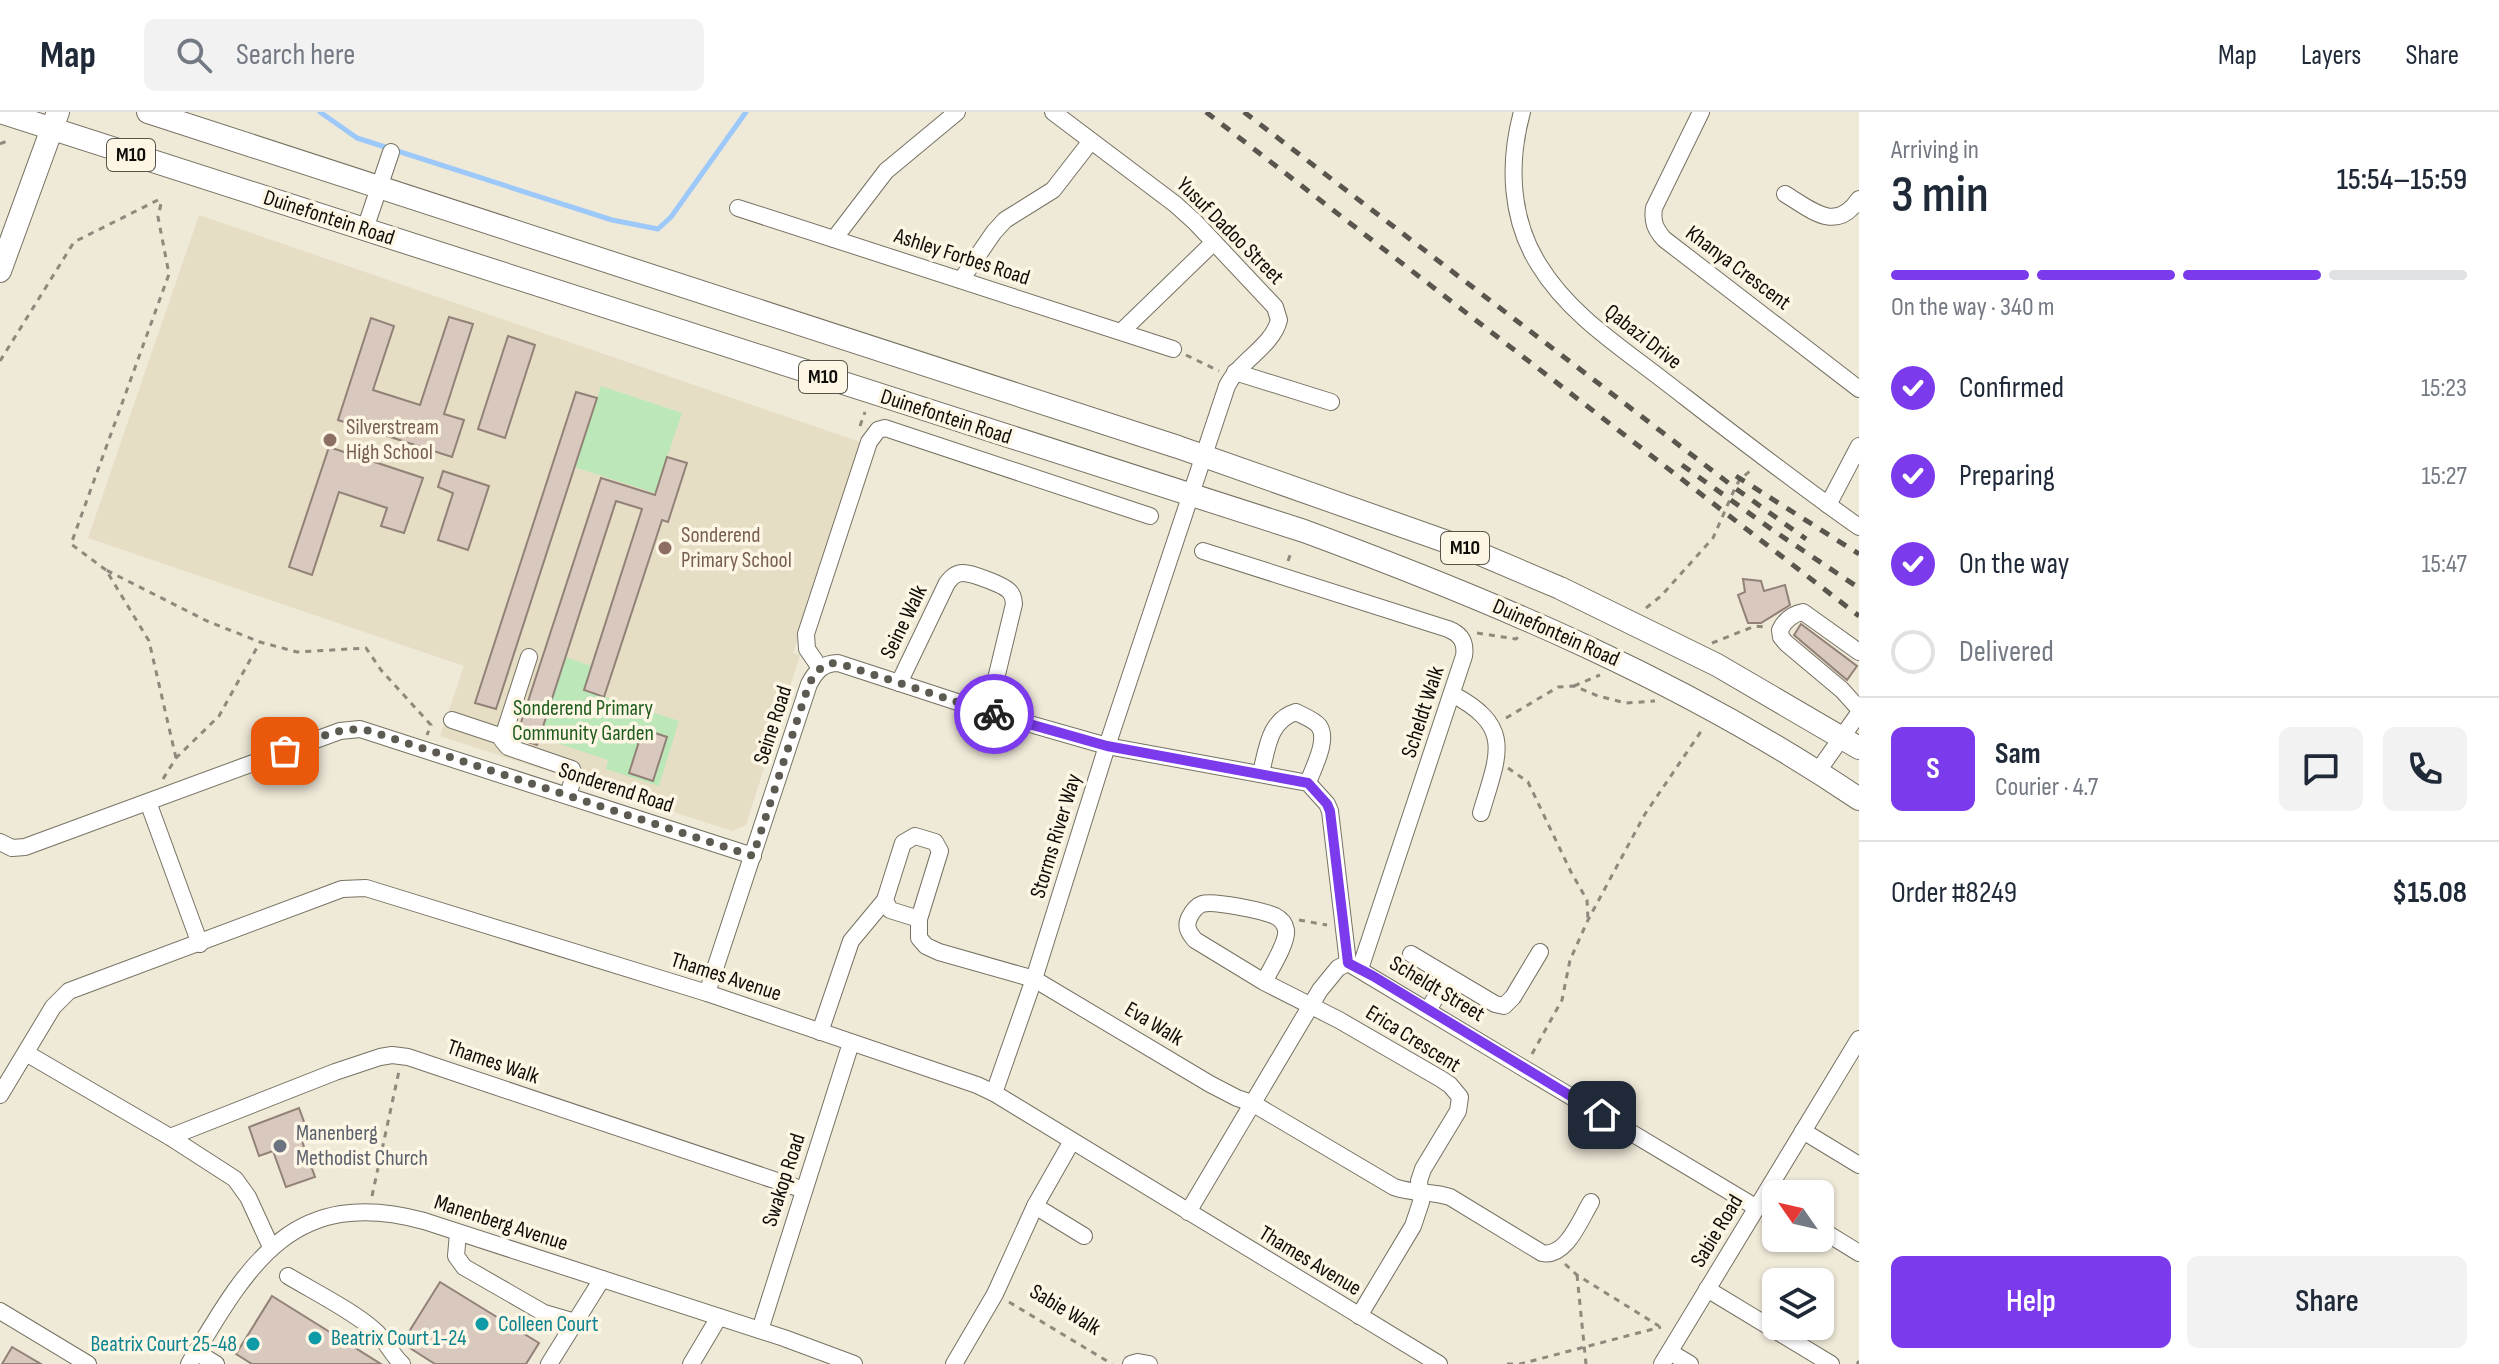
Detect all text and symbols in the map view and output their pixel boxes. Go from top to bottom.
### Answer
search box [144,19,704,91]
text: Map [40,33,96,78]
icon: search [172,33,216,77]
text: Search here [236,37,355,73]
text: Map [2218,39,2257,72]
text: Layers [2301,39,2361,72]
text: Share [2405,39,2459,72]
text: Arriving in [1891,135,1979,166]
road number: M10 [107,139,155,171]
text: 15:54–15:59 [2337,162,2467,198]
text: 3 min [1891,164,1989,227]
street label: Yusuf Dadoo Street [1171,172,1290,291]
street label: Duinefontein Road [260,184,398,252]
street label: Khanya Crescent [1680,220,1796,316]
street label: Ashley Forbes Road [890,222,1033,292]
text: On the way · 340 m [1891,292,2054,323]
street label: Qabazi Drive [1599,298,1687,376]
road number: M10 [799,361,847,393]
icon: check [1891,366,1935,410]
text: Confirmed [1959,370,2064,406]
text: 15:23 [2421,373,2467,404]
street label: Duinefontein Road [877,383,1015,451]
place label: Silverstream High School [346,414,439,466]
marker: Silverstream High School [321,431,339,449]
icon: check [1891,454,1935,498]
text: Preparing [1959,458,2055,494]
text: 15:27 [2421,461,2467,492]
place label: Sonderend Primary School [681,522,792,574]
road number: M10 [1441,532,1489,564]
marker: Sonderend Primary School [656,539,674,557]
icon: check [1891,542,1935,586]
text: On the way [1959,546,2069,582]
text: 15:47 [2421,549,2467,580]
street label: Seine Walk [875,580,934,663]
street label: Duinefontein Road [1488,593,1624,673]
text: Delivered [1959,634,2054,670]
street label: Scheldt Walk [1396,662,1451,761]
courier [954,674,1034,754]
street label: Seine Road [748,682,798,768]
icon: bike [972,692,1016,736]
park label: Sonderend Primary Community Garden [512,695,654,747]
pin [251,717,319,785]
button: chat [2279,727,2363,811]
button: phone [2383,727,2467,811]
icon: bag [263,729,307,773]
text: Sam [1995,736,2041,772]
text: S [1926,751,1940,787]
street label: Sonderend Road [555,757,677,819]
street label: Storms River Way [1024,770,1088,901]
text: Courier · 4.7 [1995,772,2098,803]
text: Order #8249 [1891,875,2017,911]
text: $15.08 [2392,875,2467,911]
street label: Thames Avenue [667,946,785,1008]
street label: Scheldt Street [1384,950,1490,1028]
street label: Eva Walk [1120,996,1189,1052]
street label: Erica Crescent [1360,999,1466,1079]
street label: Thames Walk [443,1034,543,1091]
pin [1568,1081,1636,1149]
icon: home [1580,1093,1624,1137]
place label: Manenberg Methodist Church [296,1120,428,1172]
street label: Swakop Road [756,1130,812,1230]
marker: Manenberg Methodist Church [271,1137,289,1155]
north arrow [1762,1180,1834,1252]
map controls [1762,1180,1834,1340]
street label: Manenberg Avenue [431,1189,571,1257]
street label: Sabie Road [1685,1190,1749,1272]
street label: Thames Avenue [1254,1220,1366,1302]
button: Help [1891,1256,2171,1348]
button: Share [2187,1256,2467,1348]
button: layers [1762,1268,1834,1340]
street label: Sabie Walk [1025,1278,1106,1342]
place label: Colleen Court [498,1311,599,1338]
marker: Colleen Court [473,1315,491,1333]
place label: Beatrix Court 1-24 [331,1325,466,1352]
marker: Beatrix Court 1-24 [306,1329,324,1347]
place label: Beatrix Court 25-48 [91,1331,237,1358]
marker: Beatrix Court 25-48 [244,1335,262,1353]

